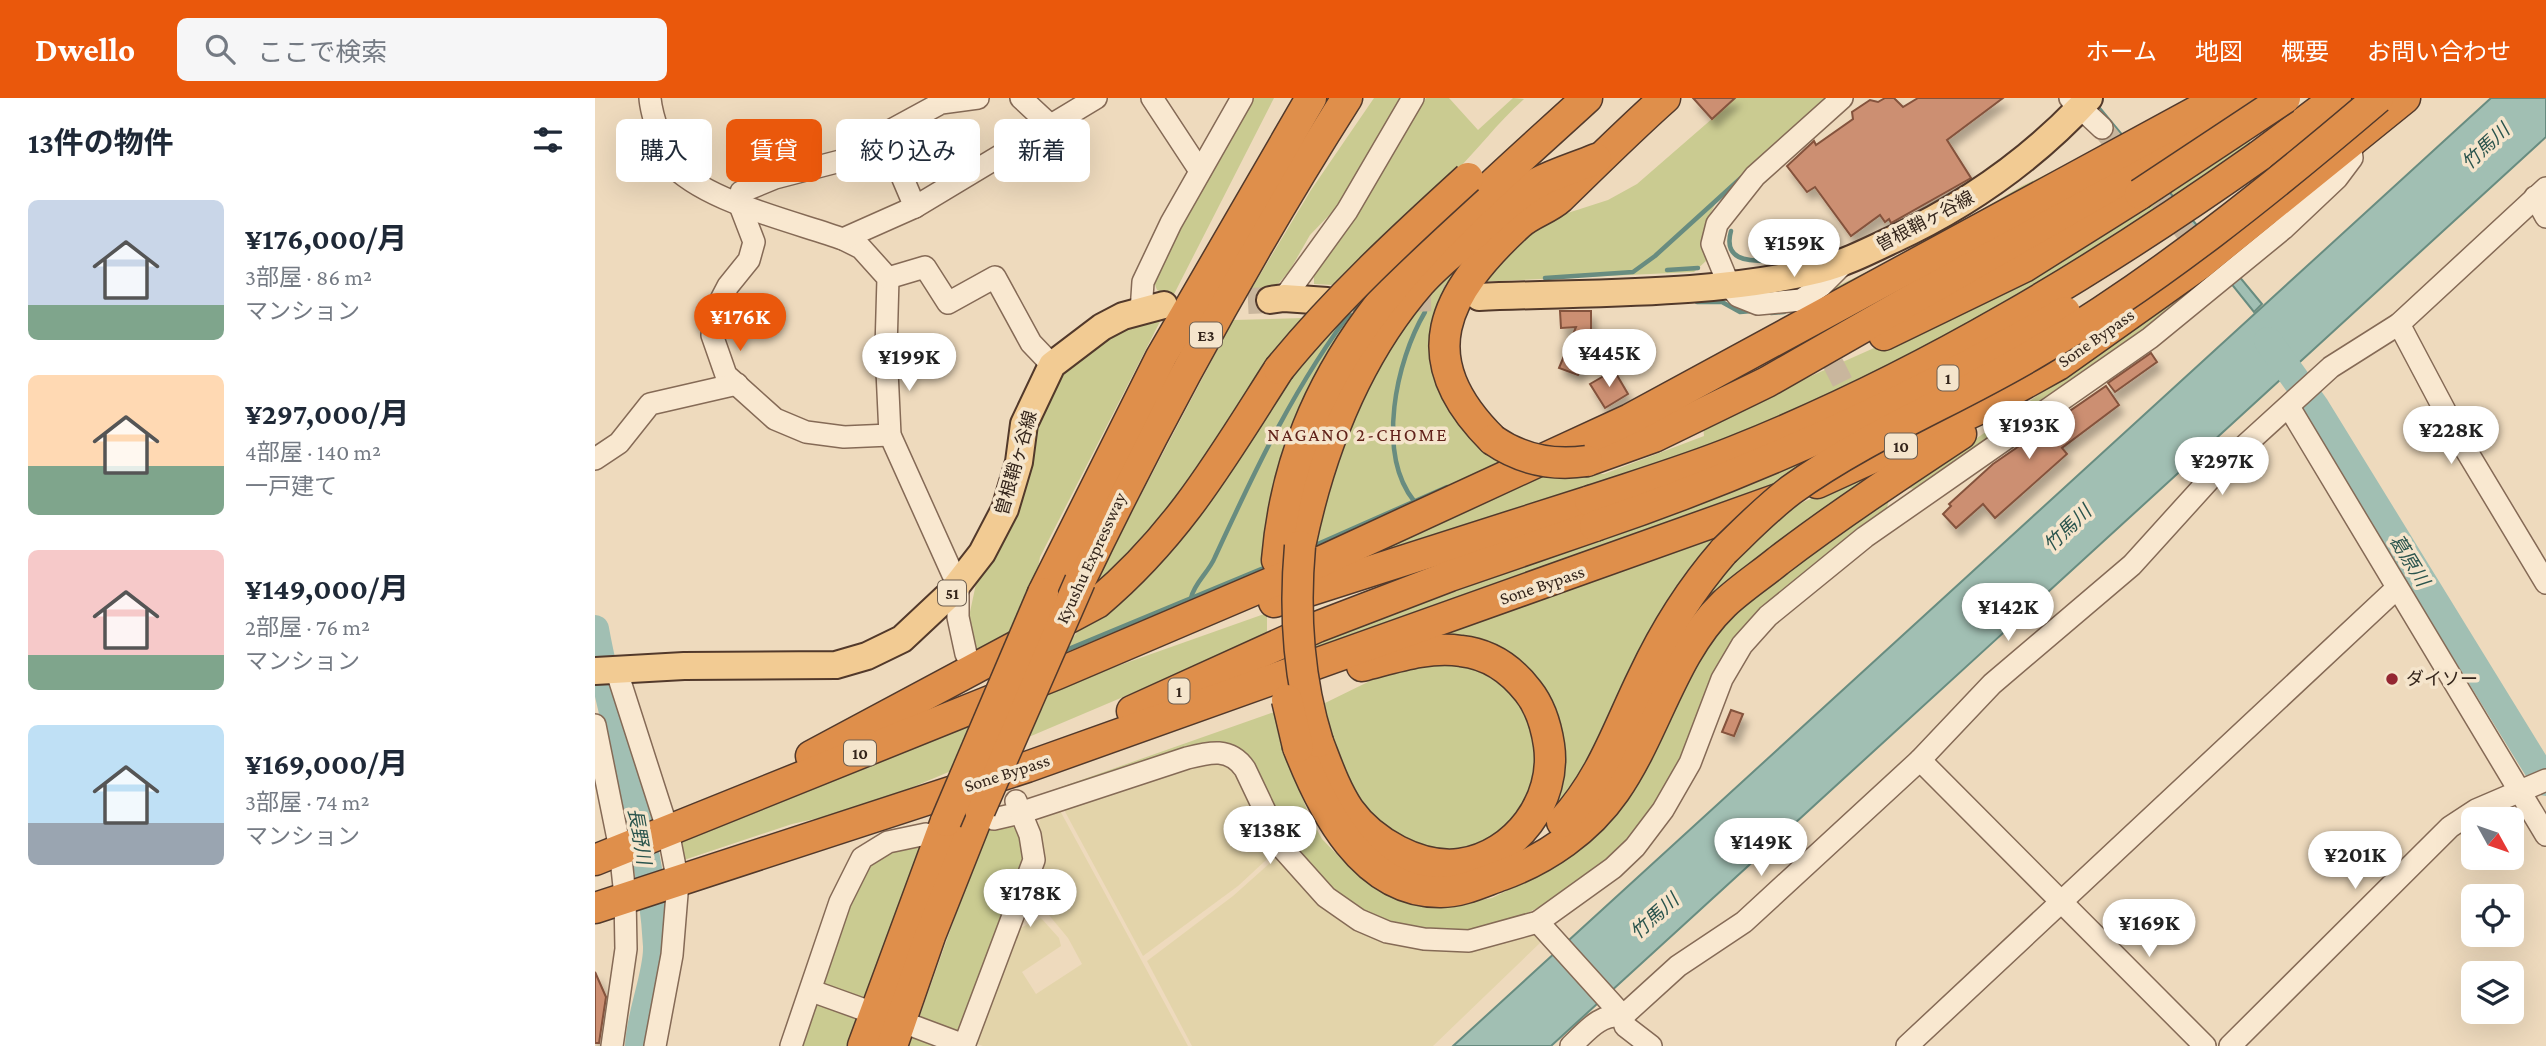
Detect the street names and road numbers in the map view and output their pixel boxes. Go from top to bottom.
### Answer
street label: 曽根鞘ヶ谷線 [1873,187,1977,255]
street label: Sone Bypass [2054,304,2138,372]
road number: E3 [1190,322,1222,347]
road number: 1 [1937,366,1959,390]
street label: 曽根鞘ヶ谷線 [992,408,1040,518]
road number: 10 [1885,434,1917,458]
street label: Kyushu Expressway [1052,489,1130,627]
street label: Sone Bypass [1497,561,1587,609]
road number: 51 [938,580,966,606]
road number: 1 [1169,678,1189,704]
road number: 10 [844,740,876,766]
street label: Sone Bypass [962,750,1052,796]

